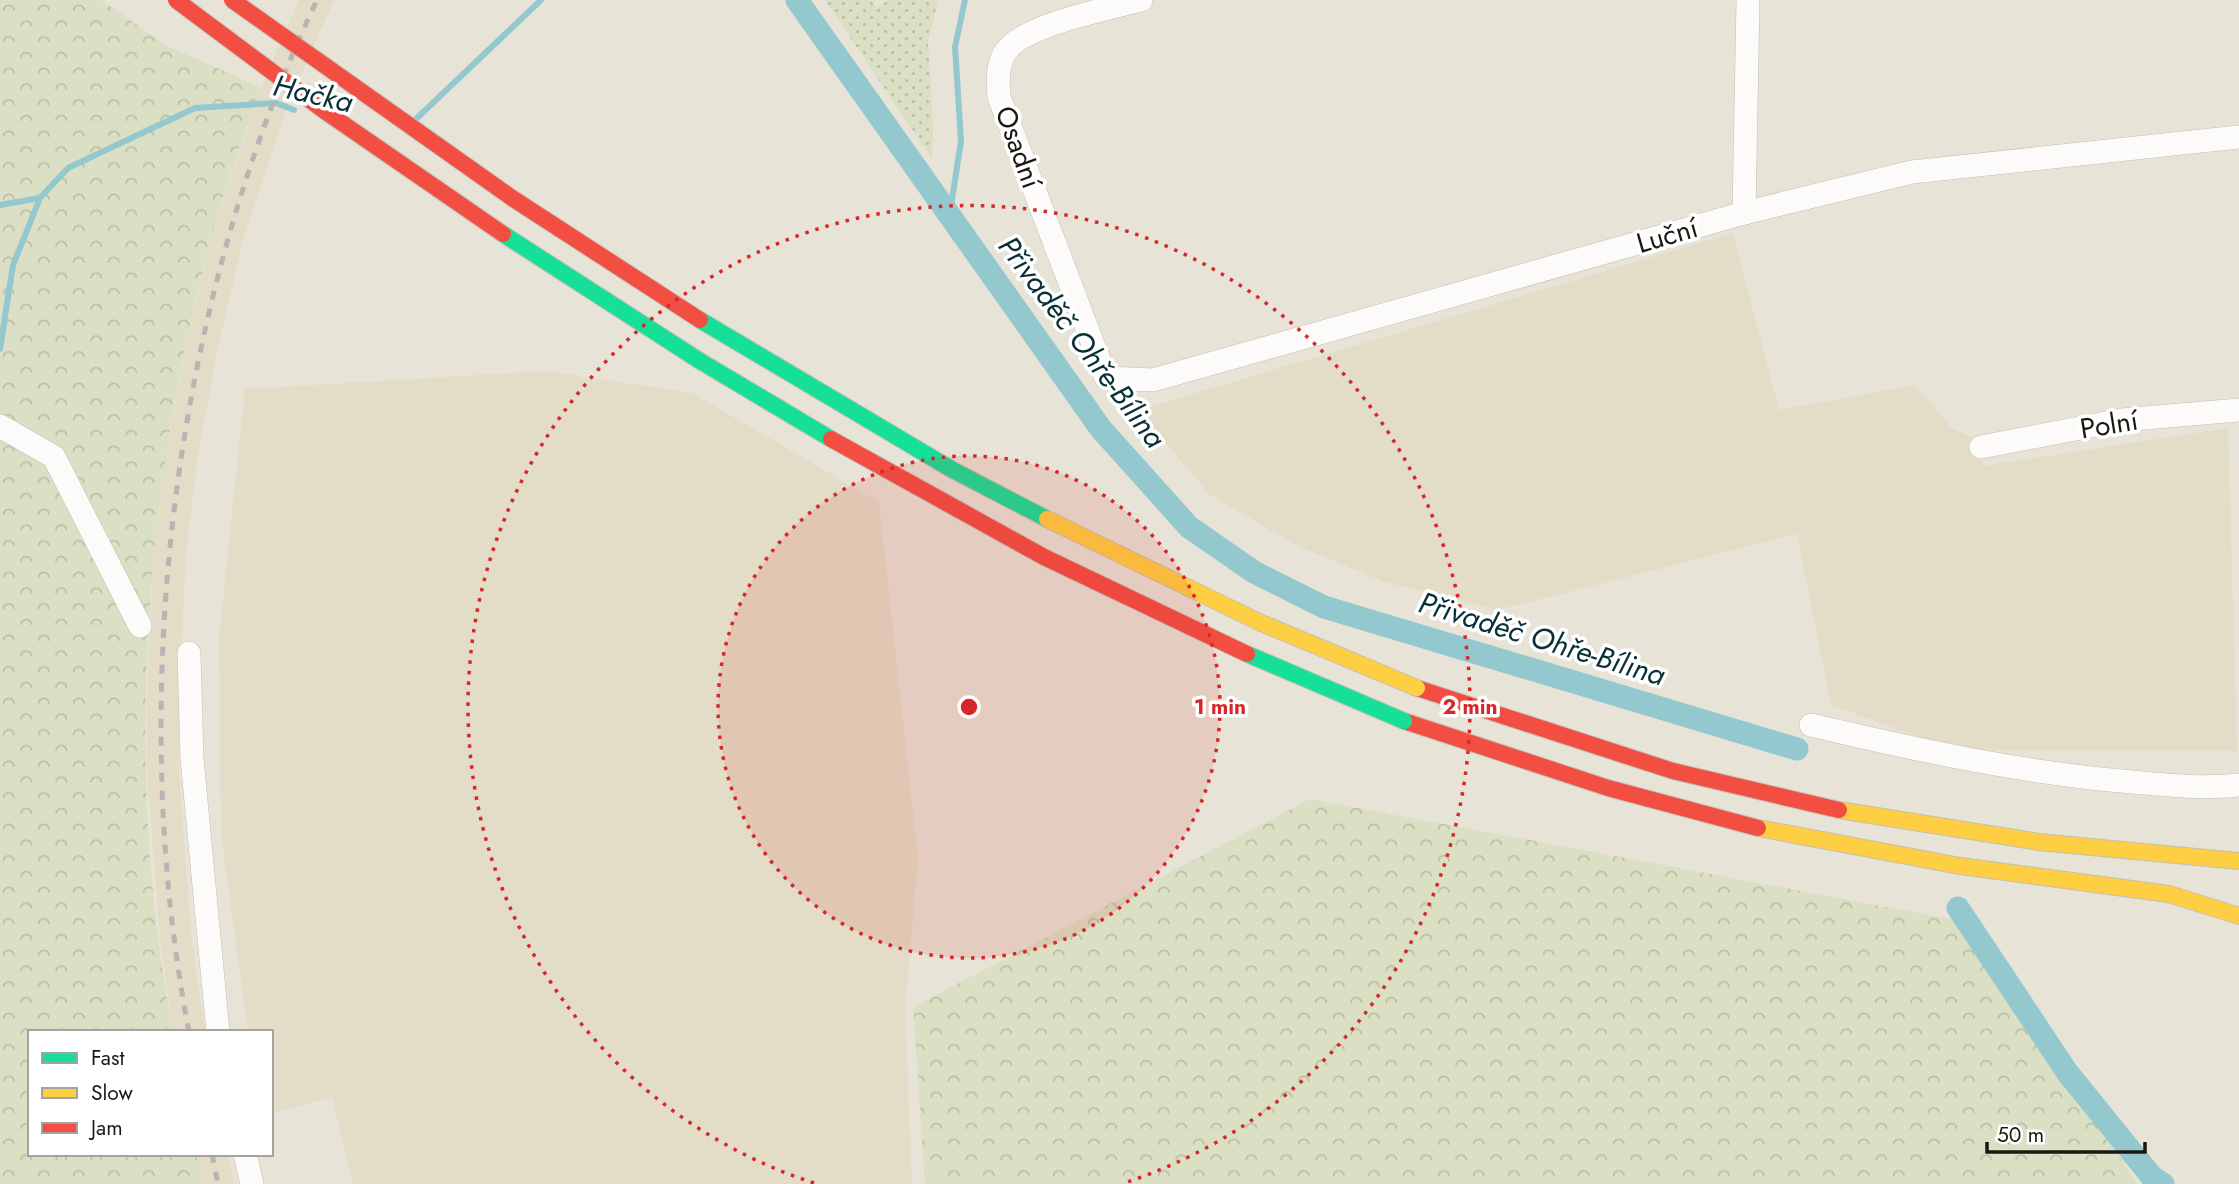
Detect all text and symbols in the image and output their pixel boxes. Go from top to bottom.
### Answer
water label: Hačka [269,63,358,124]
street label: Osadní [985,100,1053,196]
street label: Luční [1632,207,1704,264]
water label: Přivaděč Ohře-Bílina [988,227,1177,457]
street label: Polní [2077,399,2143,449]
water label: Přivaděč Ohře-Bílina [1414,581,1671,697]
text: 1 min [1194,692,1246,722]
text: 2 min [1442,692,1498,722]
centre of rings [957,695,981,719]
legend [28,1030,273,1156]
text: Fast [91,1043,124,1073]
text: Slow [91,1078,133,1108]
scale bar [1987,1110,2144,1154]
text: Jam [88,1113,123,1143]
text: 50 m [1997,1120,2044,1150]

